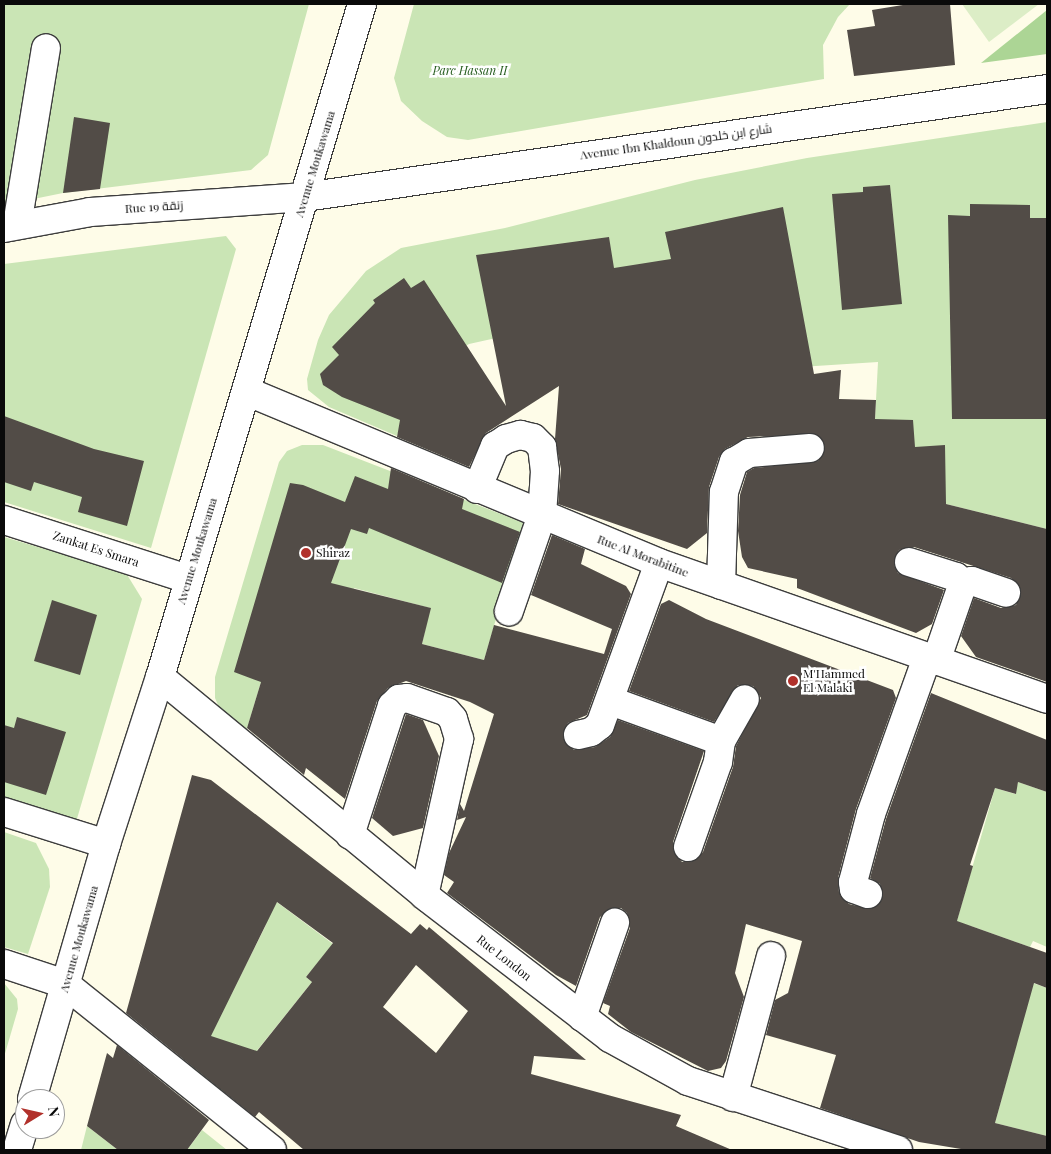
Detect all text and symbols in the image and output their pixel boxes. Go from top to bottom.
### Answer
park label: Parc Hassan II [433,64,507,78]
street label: Avenue Moukawama [292,109,338,219]
street label: Avenue Ibn Khaldoun شارع ابن خلدون [579,121,773,163]
street label: Rue 19 زنقة [124,198,184,216]
street label: Avenue Moukawama [174,496,220,606]
street label: Zankat Es Smara [51,528,141,570]
street label: Rue Al Morabitine [595,532,691,580]
place label: Shiraz [316,546,350,560]
marker: Shiraz [300,547,312,559]
place label: M'Hammed El Malaki [803,667,865,695]
marker: M'Hammed El Malaki [787,675,799,687]
street label: Avenue Moukawama [57,884,101,994]
street label: Rue London [474,932,534,984]
north arrow [15,1089,65,1139]
text: N [44,1105,64,1118]

